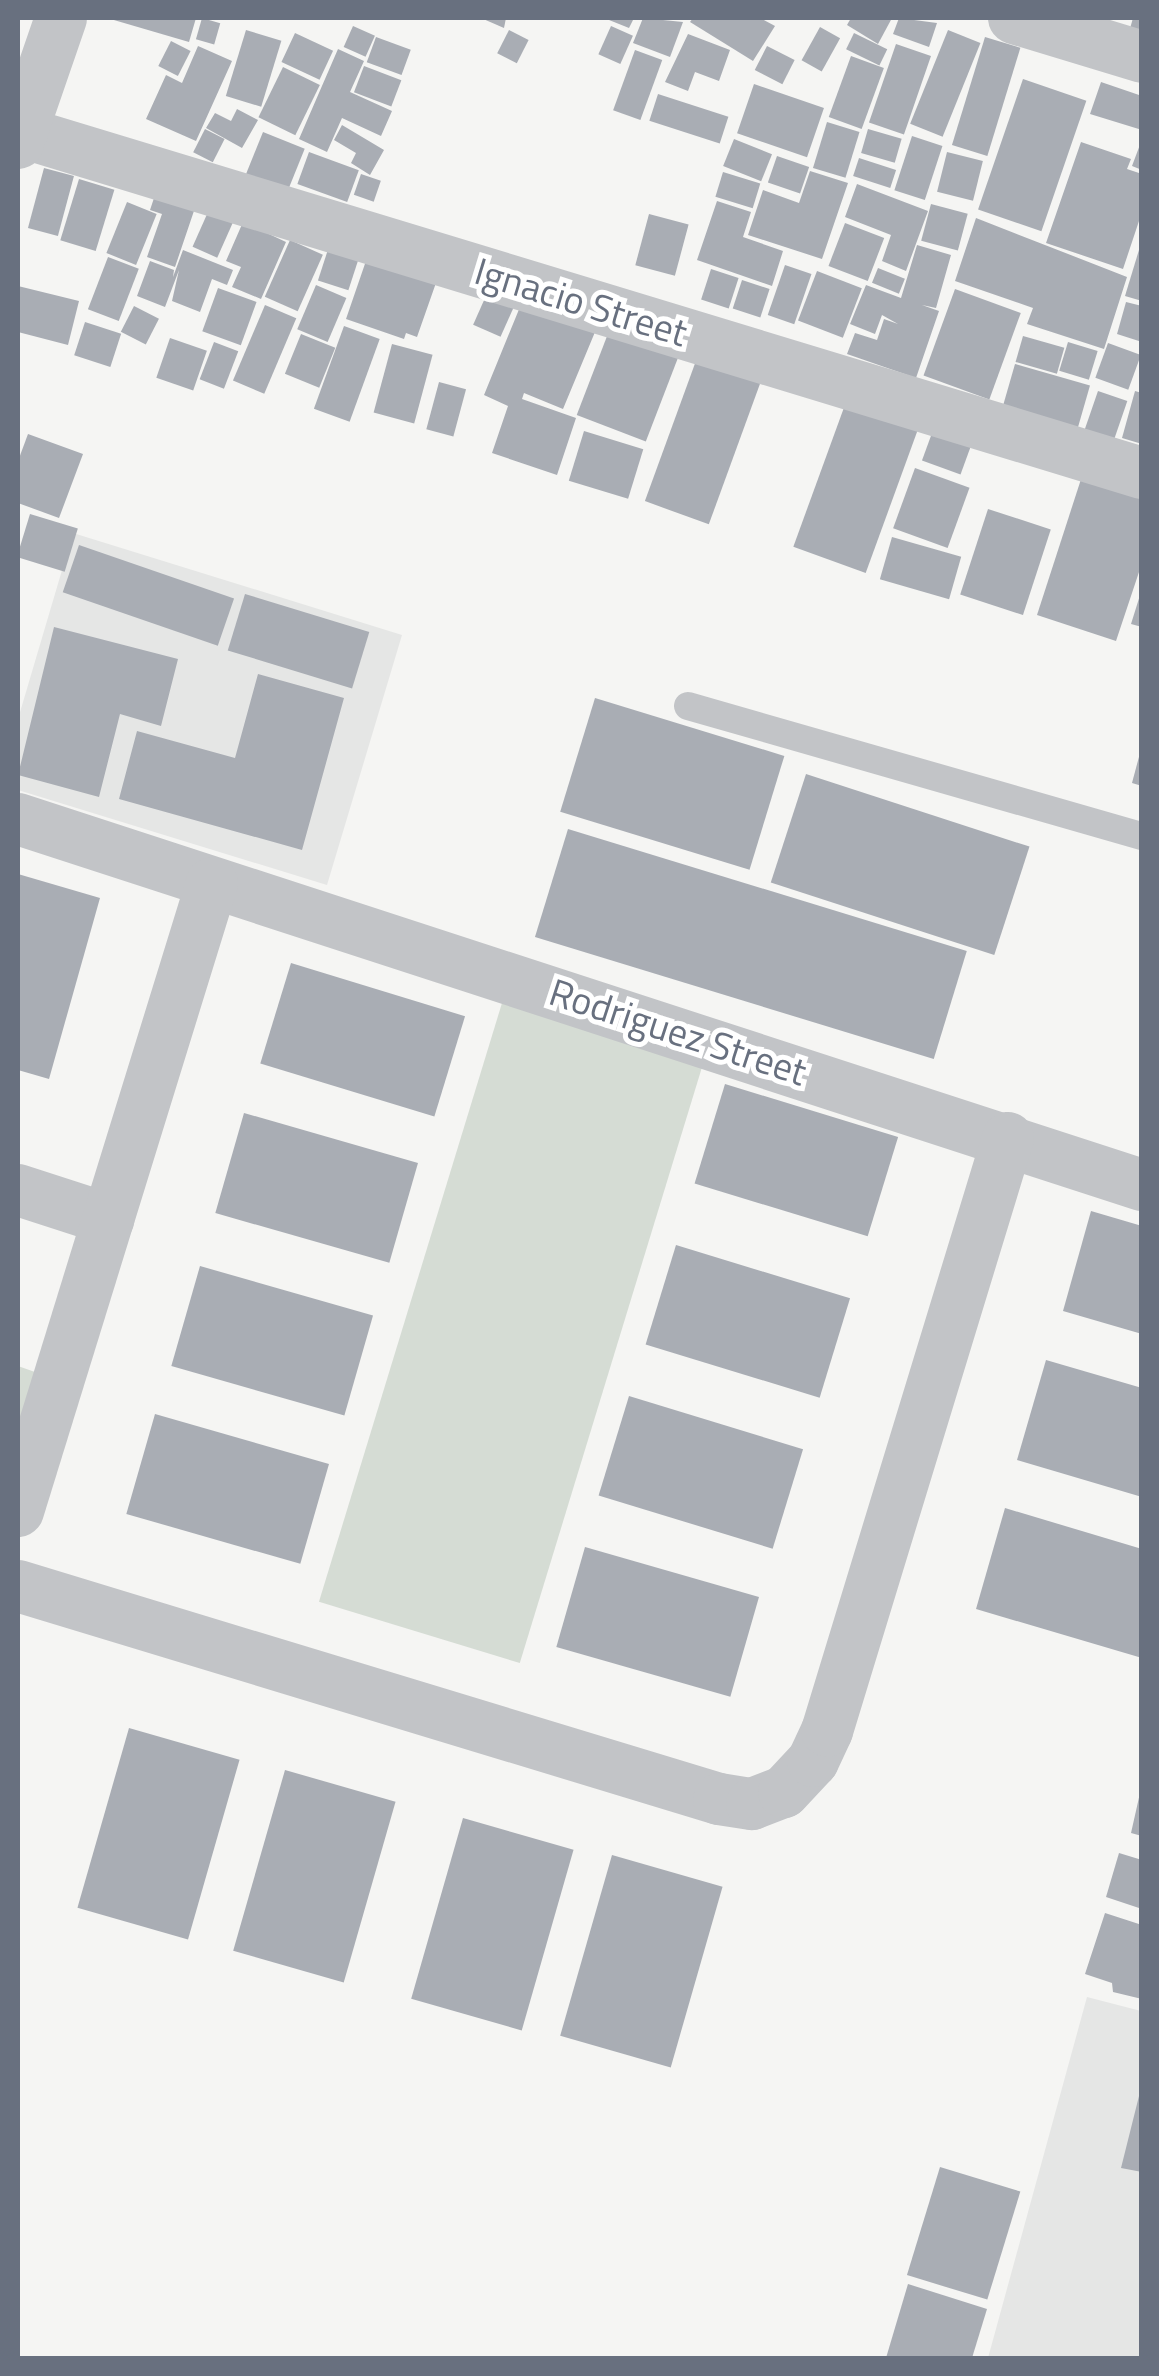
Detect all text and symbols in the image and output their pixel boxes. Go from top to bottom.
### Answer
street label: Ignacio Street [470,248,692,356]
street label: Rodriguez Street [544,969,812,1095]

